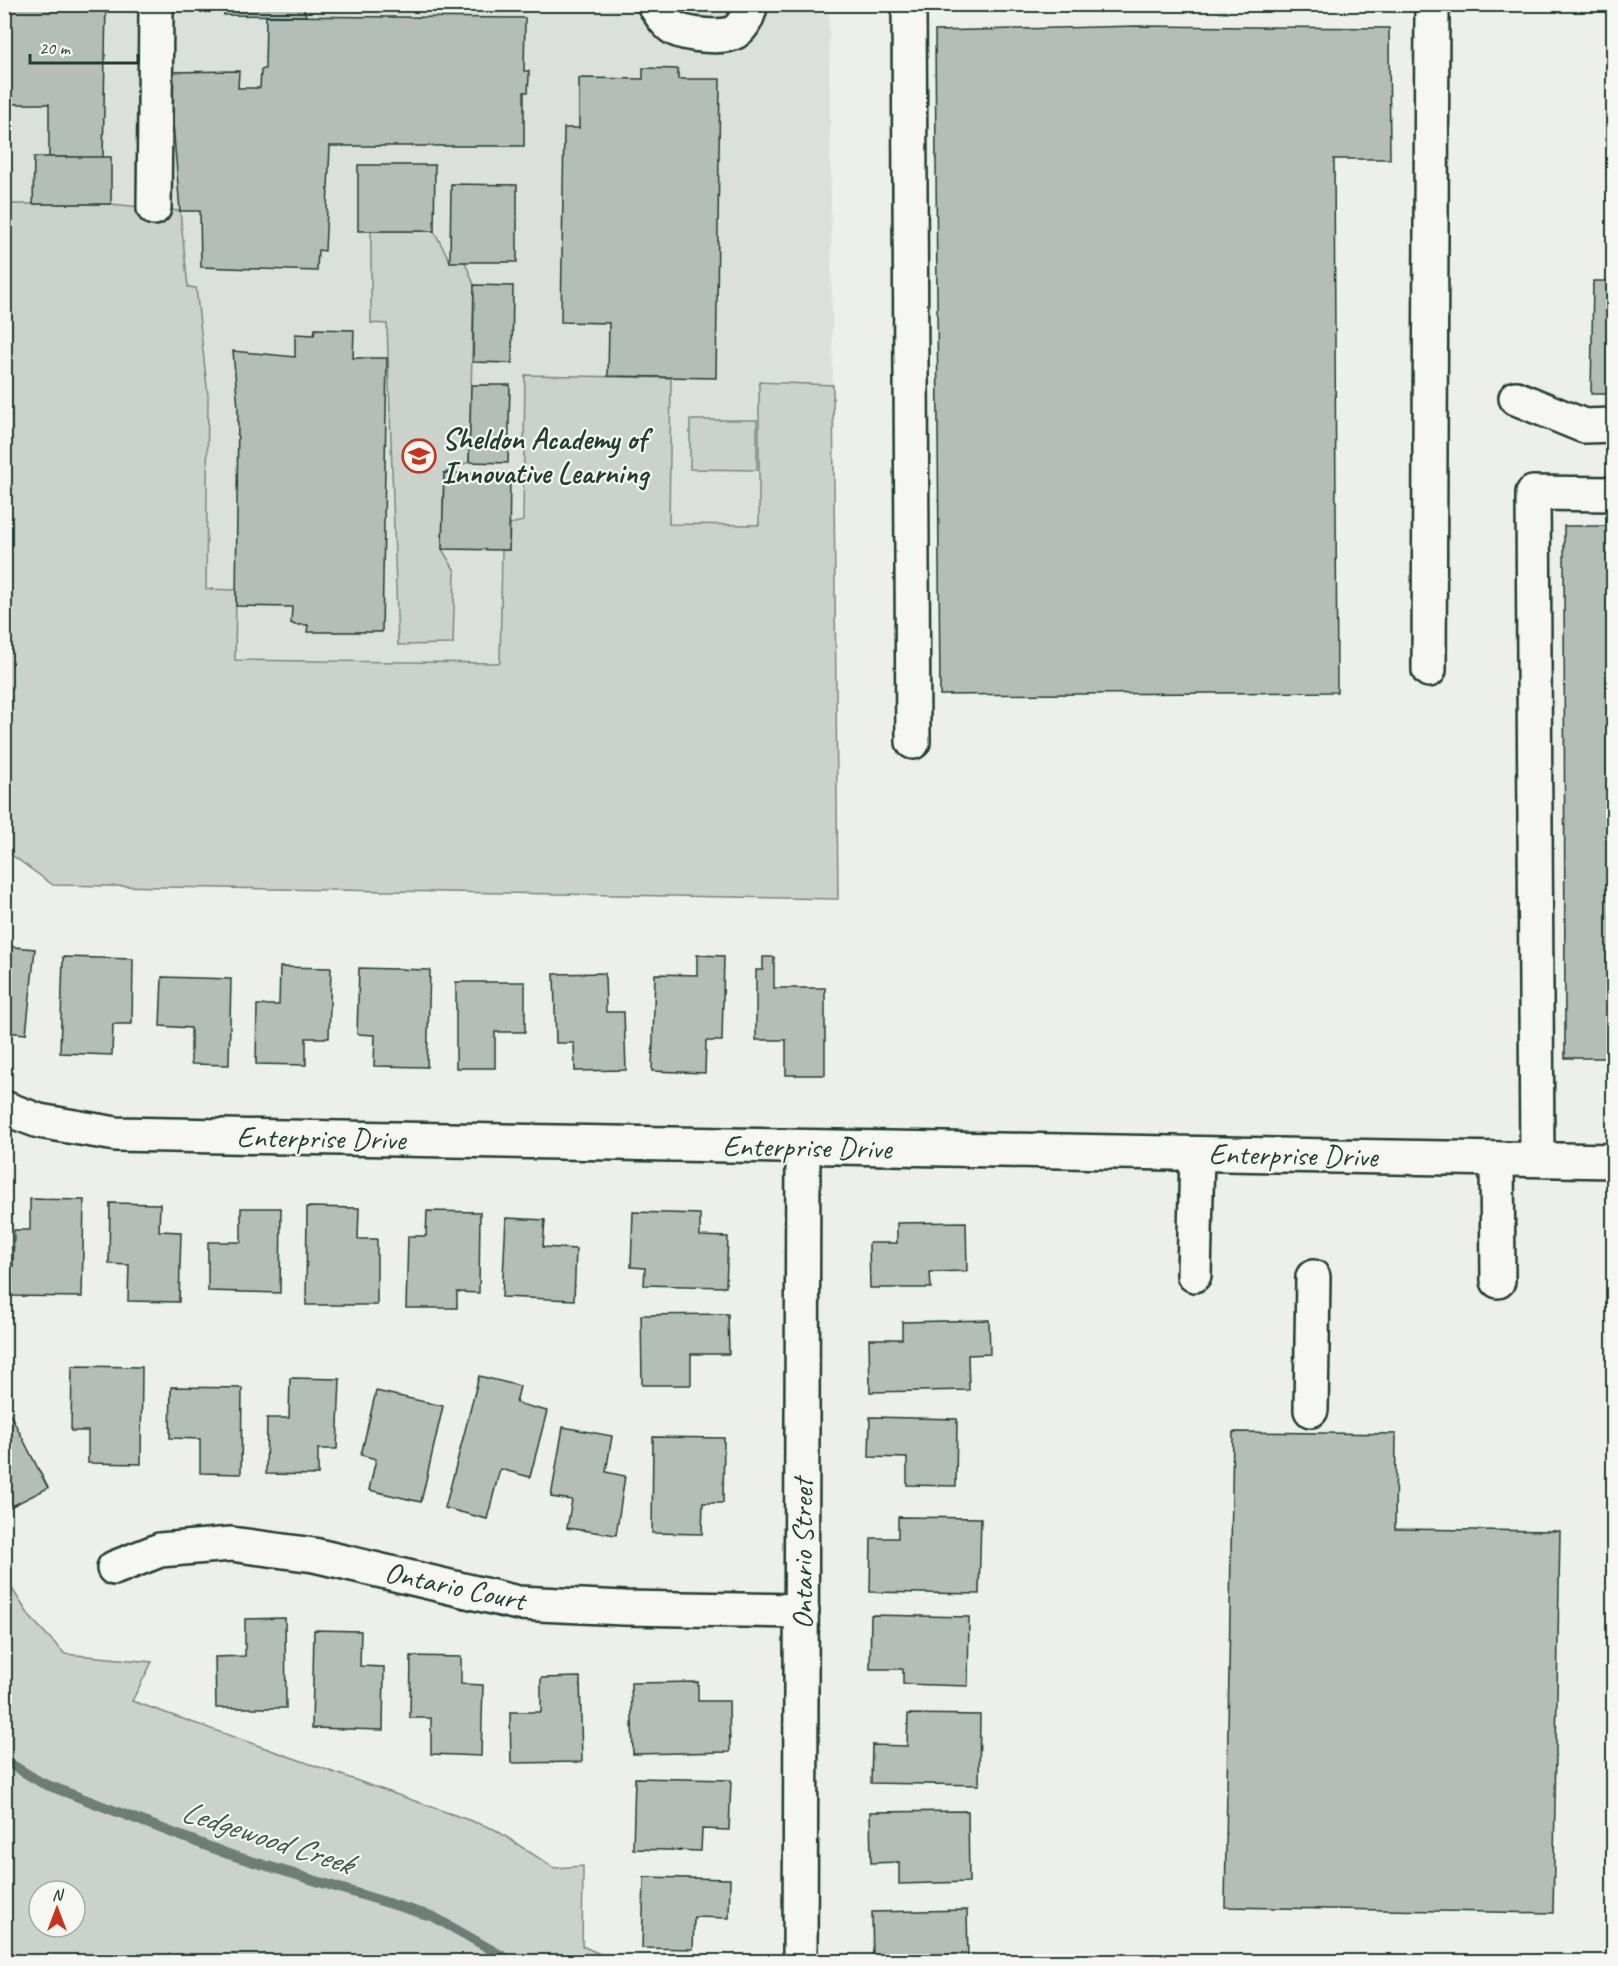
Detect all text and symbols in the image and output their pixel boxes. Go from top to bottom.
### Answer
scale bar [30,27,138,65]
text: 20 m [39,37,72,59]
place label: Sheldon Academy of Innovative Learning [442,420,653,492]
school or university icon: Sheldon Academy of Innovative Learning [401,438,437,474]
street label: Enterprise Drive [236,1118,408,1159]
street label: Enterprise Drive [722,1127,894,1168]
street label: Enterprise Drive [1208,1135,1380,1176]
street label: Ontario Street [783,1474,821,1630]
street label: Ontario Court [381,1553,532,1620]
water label: Ledgewood Creek [177,1790,363,1886]
north arrow [27,1879,87,1939]
text: N [52,1885,65,1905]

